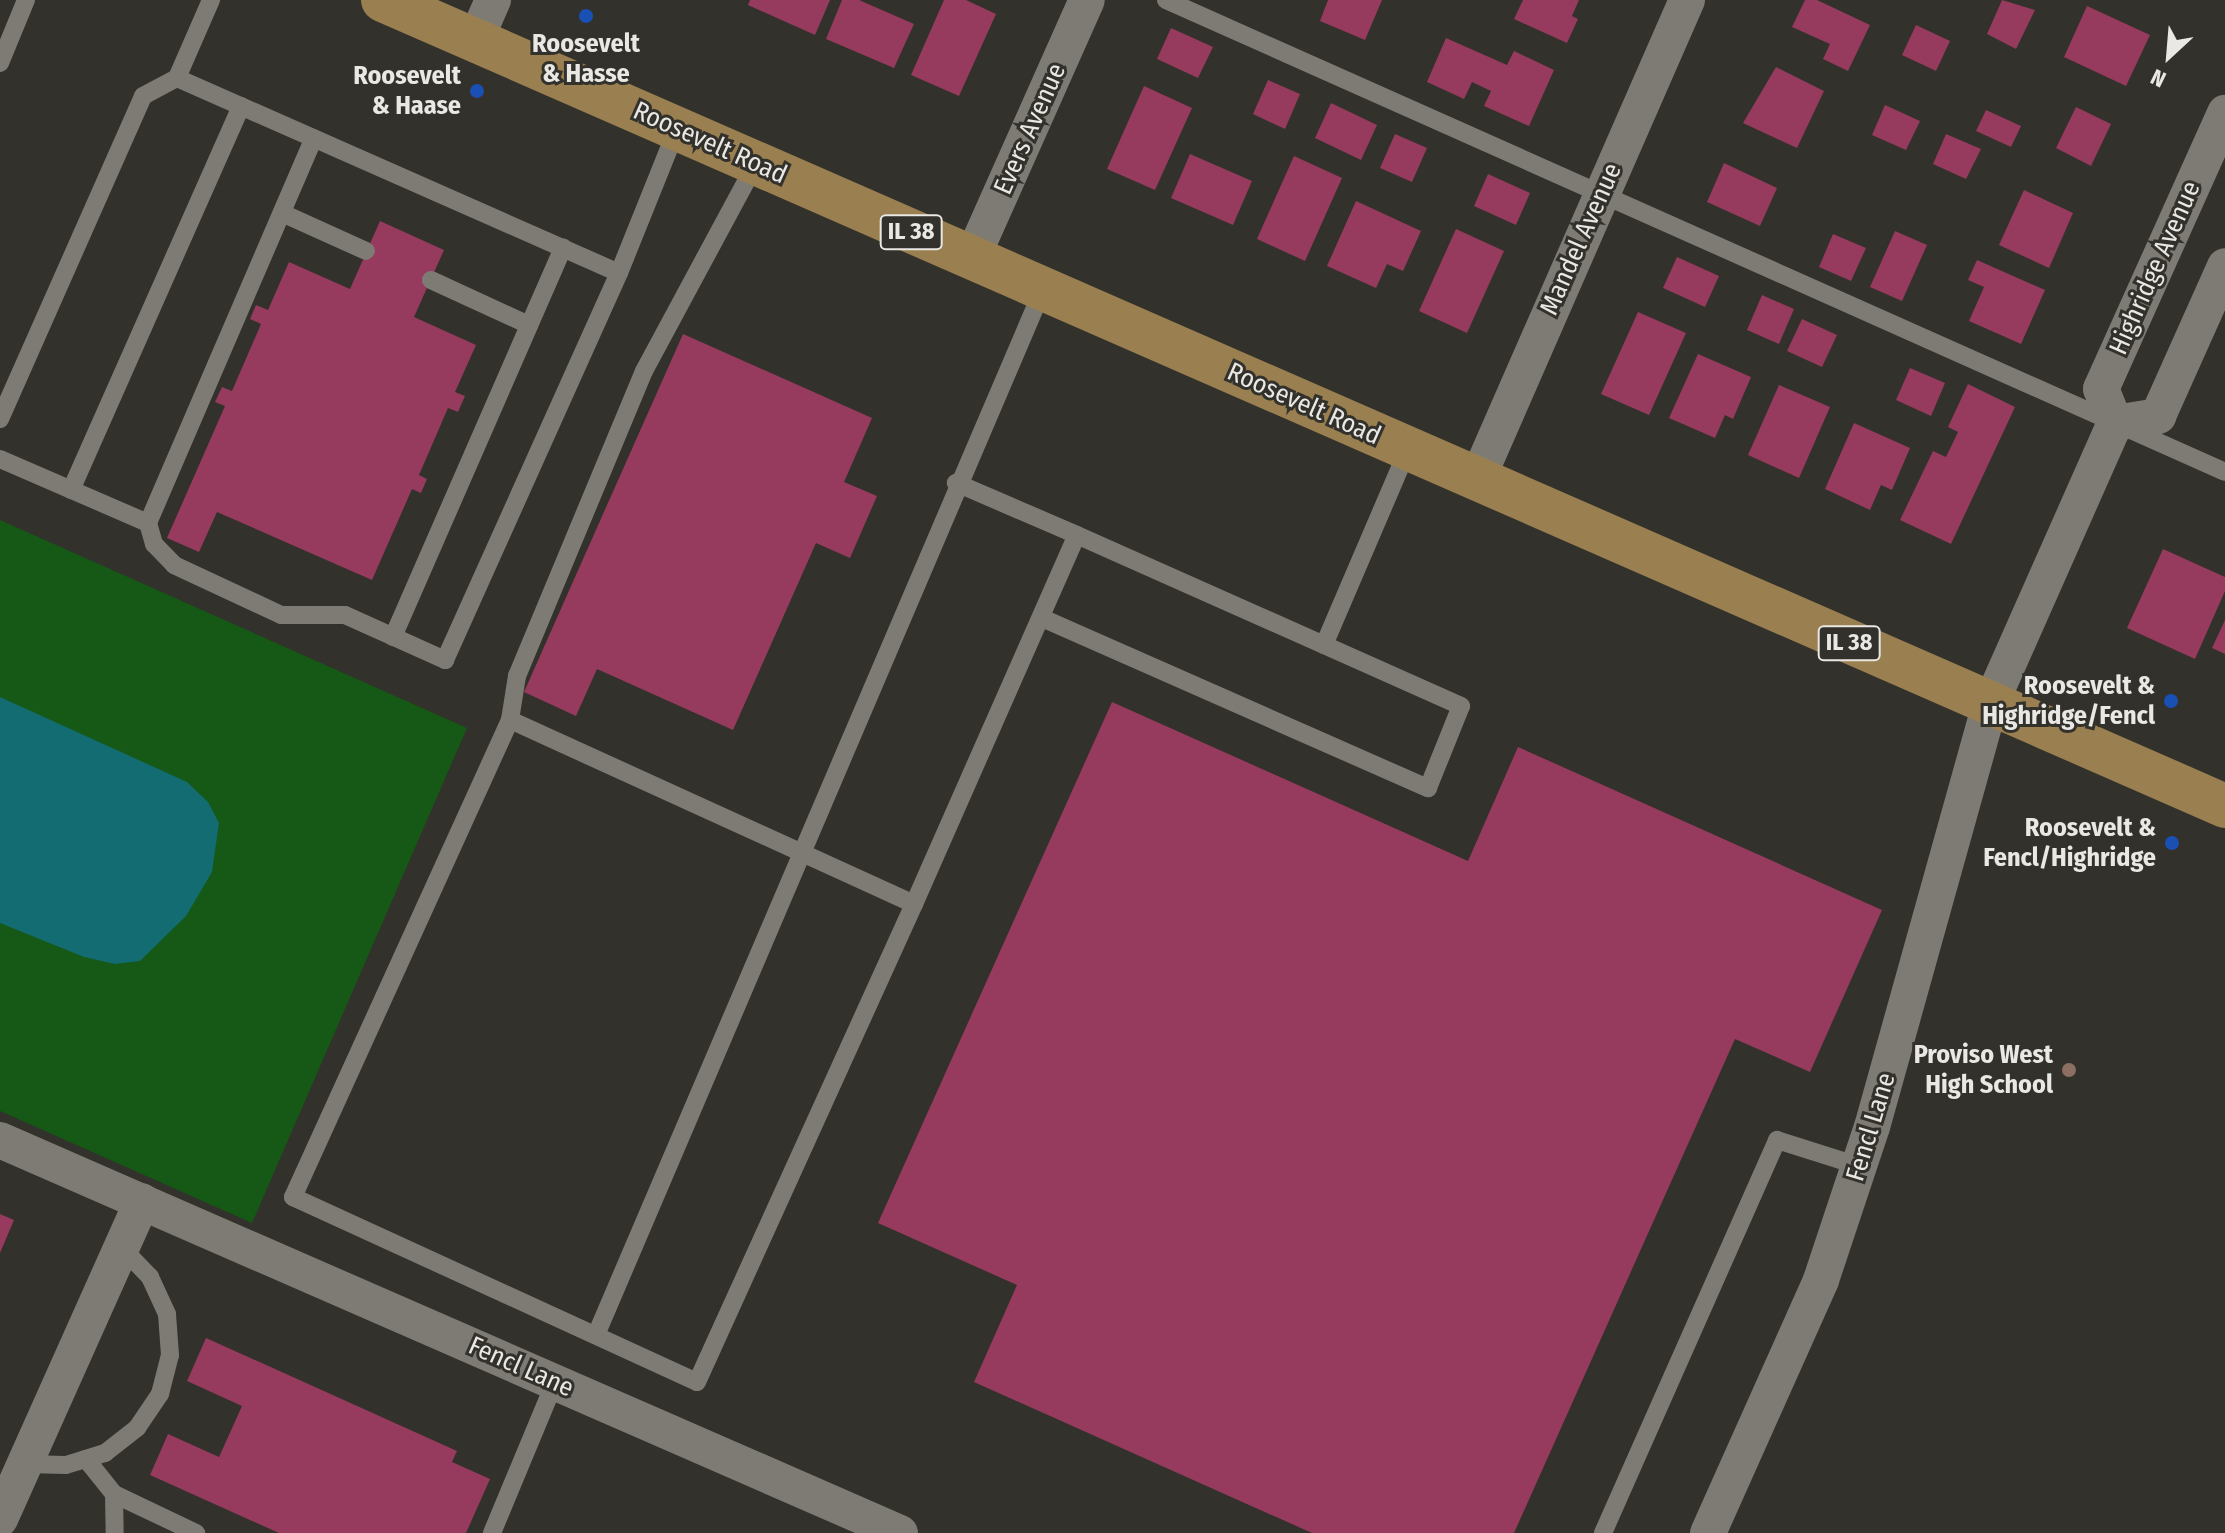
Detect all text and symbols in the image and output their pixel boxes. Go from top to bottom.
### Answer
marker: Roosevelt & Hasse [577,7,595,25]
north arrow [2129,16,2209,96]
place label: Roosevelt & Hasse [532,28,640,90]
street label: Evers Avenue [987,59,1073,199]
place label: Roosevelt & Haase [353,60,461,122]
text: N [2146,63,2170,93]
marker: Roosevelt & Haase [468,82,486,100]
street label: Roosevelt Road [628,95,792,191]
street label: Mandel Avenue [1534,158,1628,320]
street label: Highridge Avenue [2103,176,2207,360]
road number: IL 38 [879,212,943,252]
street label: Roosevelt Road [1222,356,1386,452]
road number: IL 38 [1817,623,1881,663]
place label: Roosevelt & Highridge/Fencl [1982,670,2155,732]
marker: Roosevelt & Highridge/Fencl [2162,692,2180,710]
place label: Roosevelt & Fencl/Highridge [1983,812,2156,874]
marker: Roosevelt & Fencl/Highridge [2163,834,2181,852]
place label: Proviso West High School [1914,1039,2053,1100]
marker: Proviso West High School [2060,1061,2078,1079]
street label: Fencl Lane [1840,1069,1902,1185]
street label: Fencl Lane [464,1330,578,1404]

